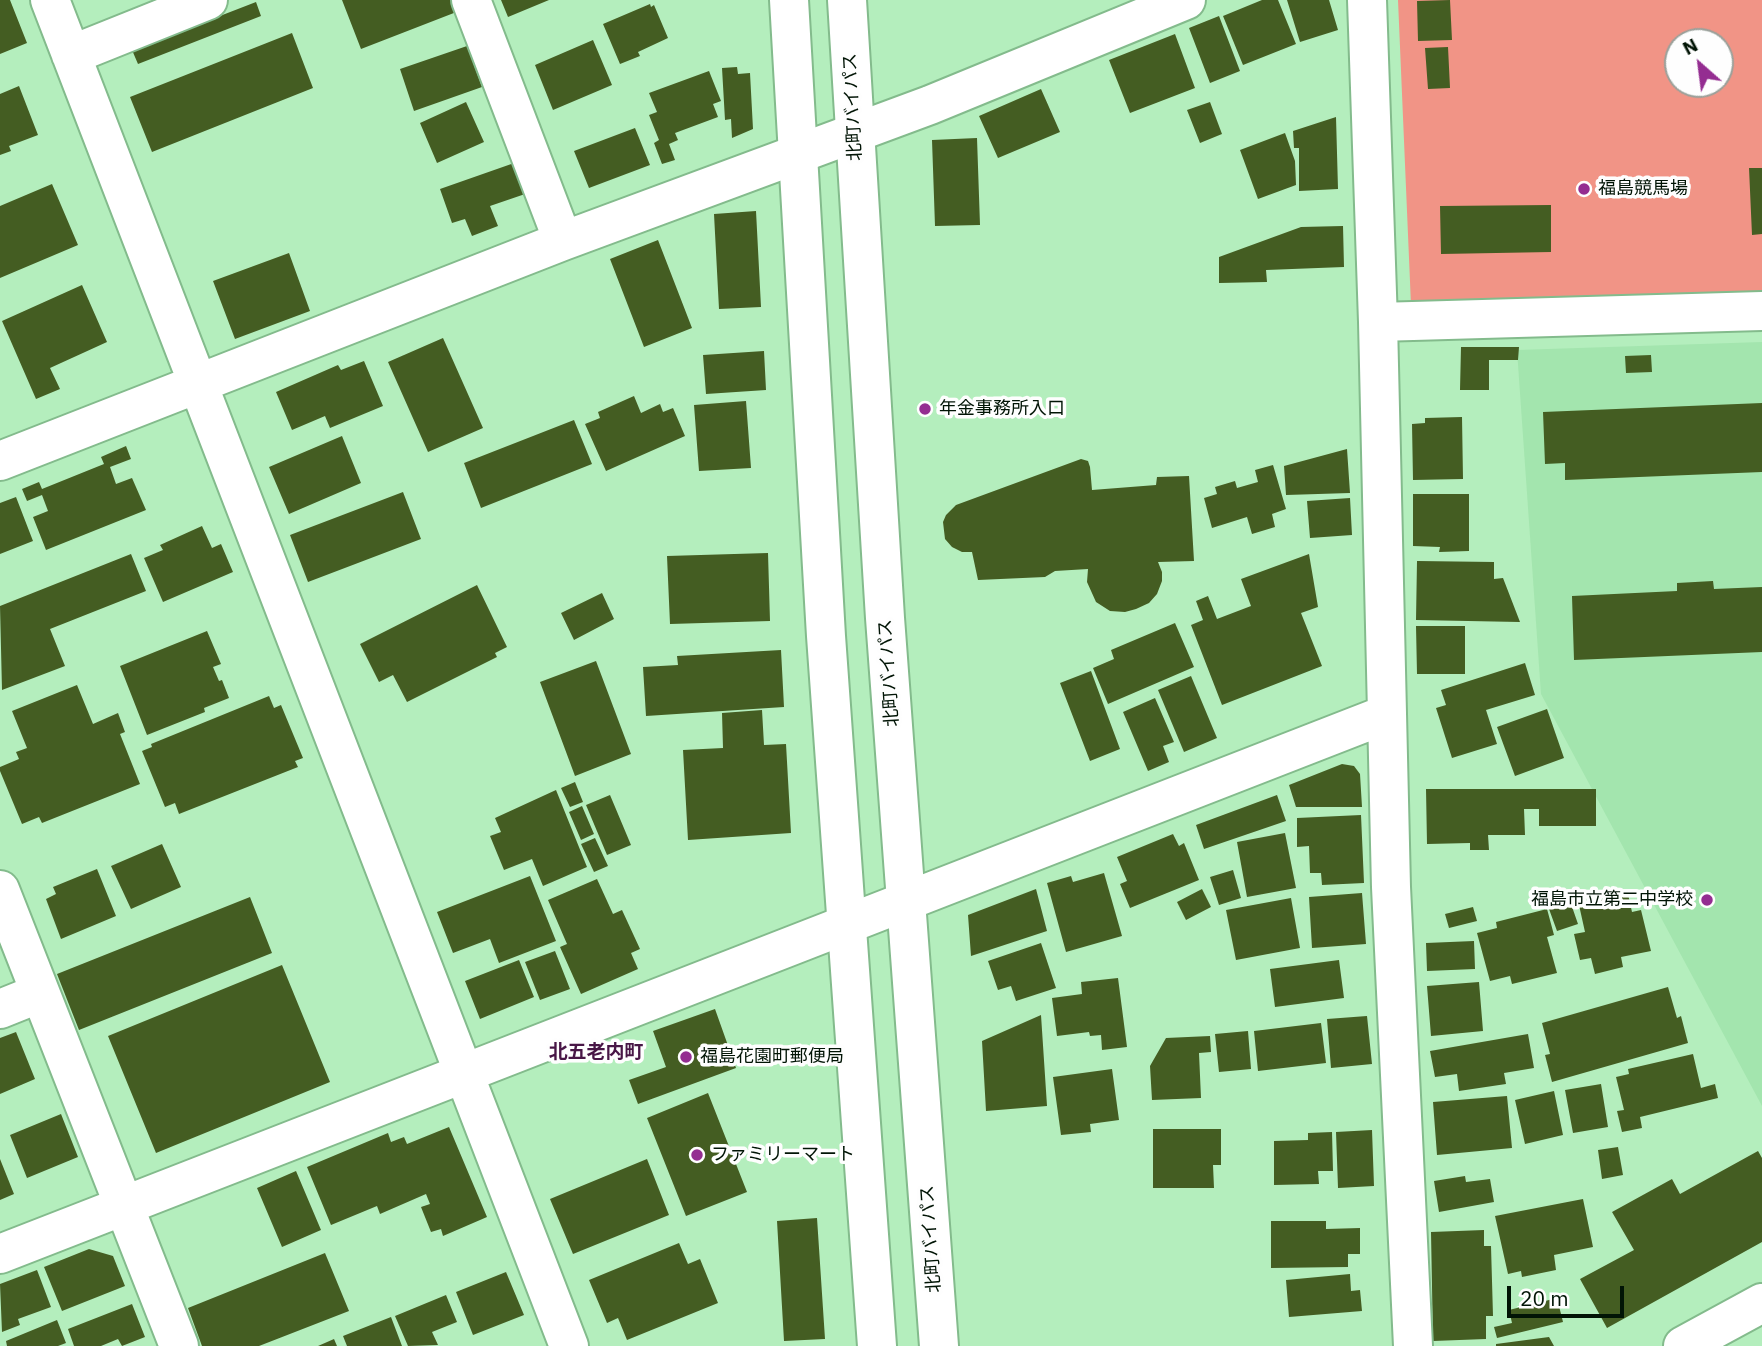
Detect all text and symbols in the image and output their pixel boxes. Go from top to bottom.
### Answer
north arrow [1664,28,1734,98]
text: N [1678,32,1702,60]
street label: 北町バイパス [839,53,867,161]
place label: 福島競馬場 [1598,178,1688,200]
marker: 福島競馬場 [1576,181,1592,197]
place label: 年金事務所入口 [939,398,1065,420]
marker: 年金事務所入口 [917,401,933,417]
street label: 北町バイパス [874,618,904,728]
place label: 福島市立第二中学校 [1531,889,1693,911]
marker: 福島市立第二中学校 [1699,892,1715,908]
district label: 北五老内町 [549,1042,643,1064]
place label: 福島花園町郵便局 [700,1046,844,1068]
marker: 福島花園町郵便局 [678,1049,694,1065]
place label: ファミリーマート [711,1144,855,1166]
marker: ファミリーマート [689,1147,705,1163]
street label: 北町バイパス [916,1184,946,1294]
scale bar [1510,1272,1627,1316]
text: 20 m [1520,1284,1569,1312]

